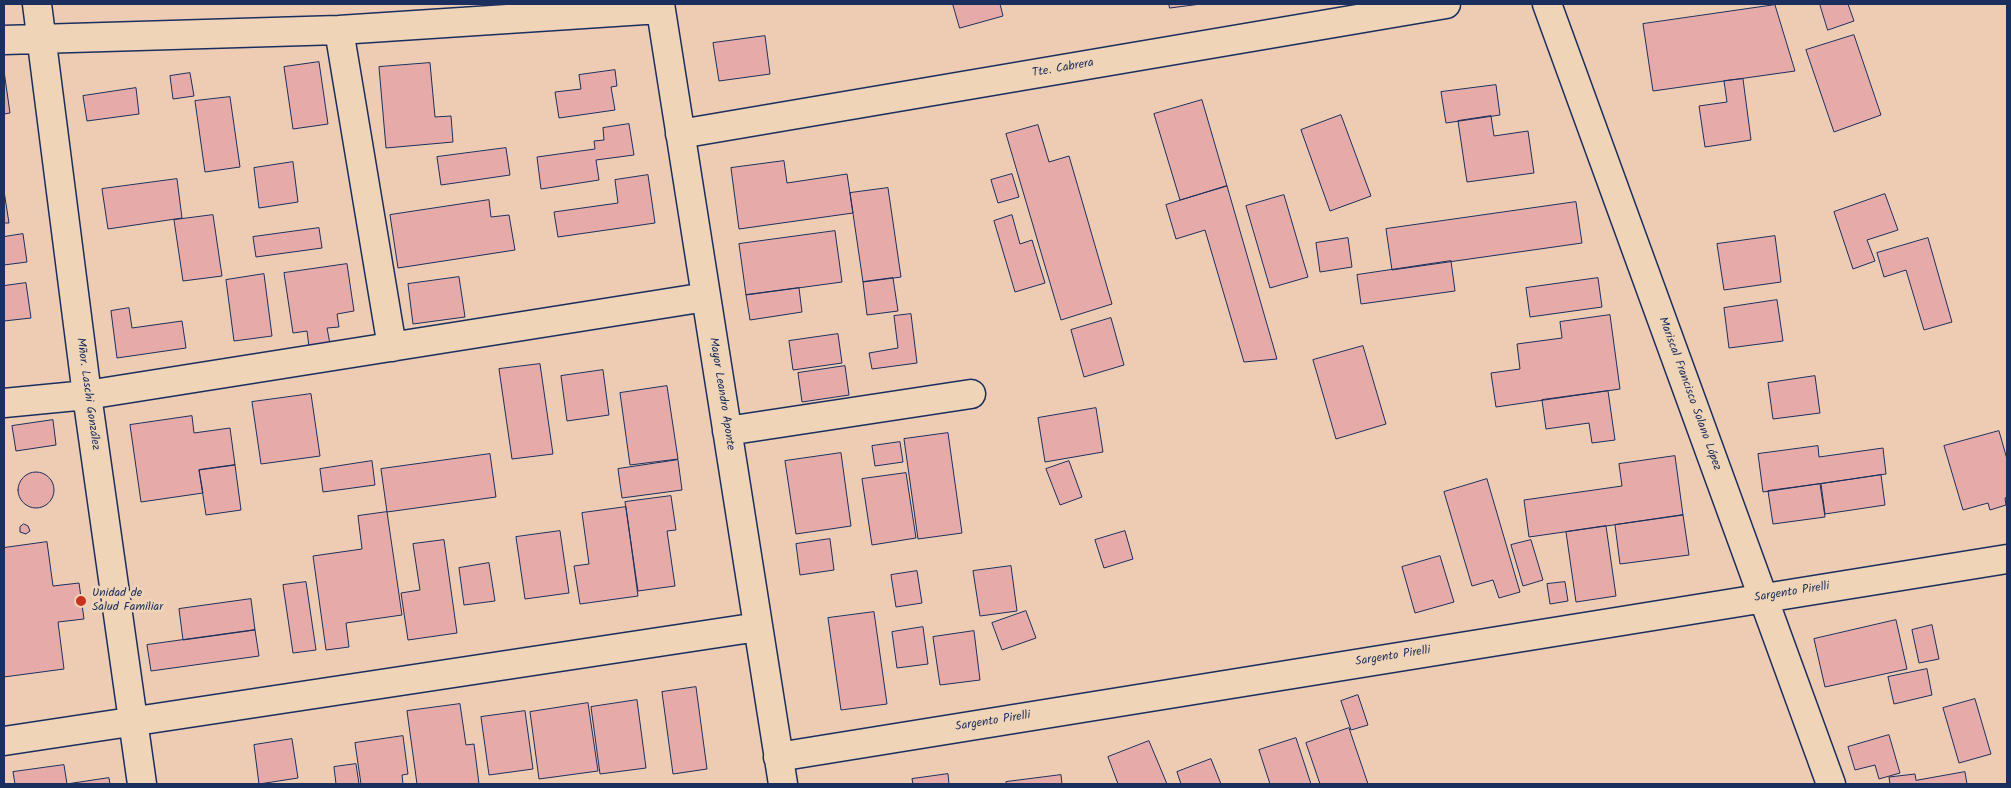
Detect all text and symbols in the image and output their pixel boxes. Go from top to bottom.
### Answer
street label: Tte. Cabrera [1031,57,1095,81]
street label: Mariscal Francisco Solano López [1654,315,1724,473]
street label: Mñor. Laschi González [72,337,102,451]
street label: Mayor Leandro Aponte [705,337,737,451]
street label: Sargento Pirelli [1753,580,1831,606]
place label: Unidad de Salud Familiar [92,587,163,615]
marker: Unidad de Salud Familiar [74,594,88,608]
street label: Sargento Pirelli [1354,644,1432,670]
street label: Sargento Pirelli [954,709,1032,735]

